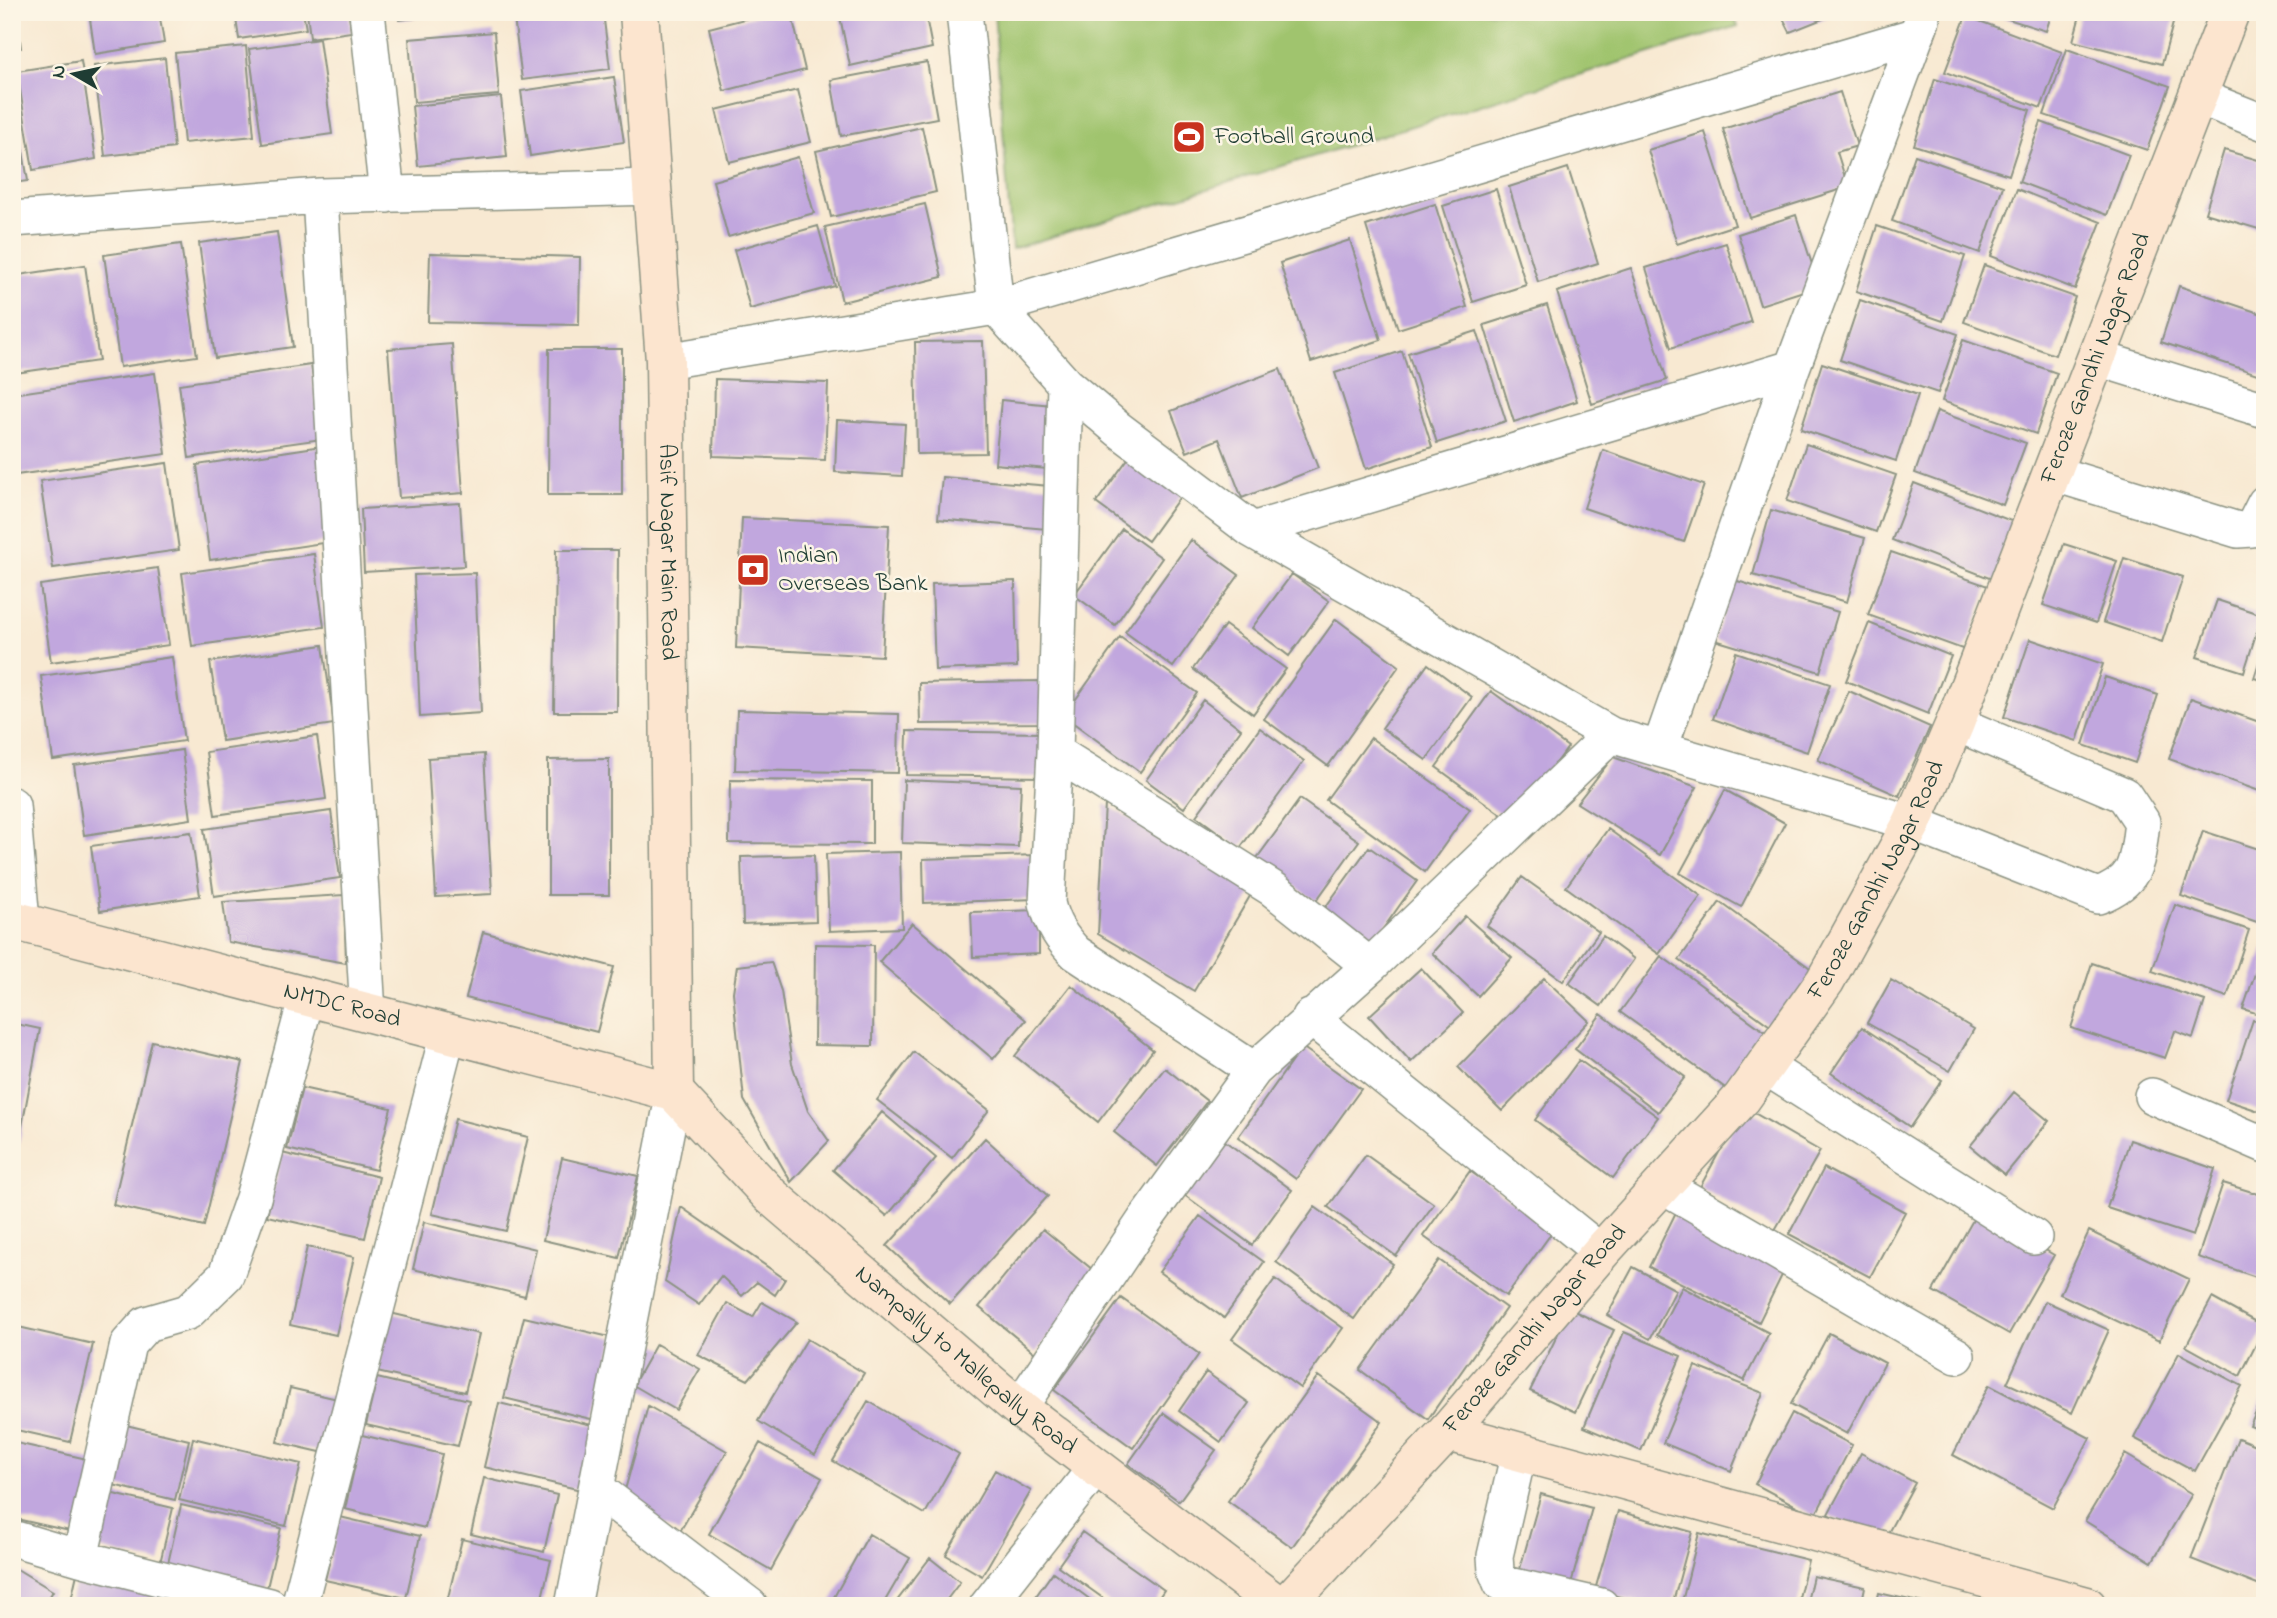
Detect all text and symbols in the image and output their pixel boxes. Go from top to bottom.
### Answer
north arrow [38,38,108,108]
text: N [45,63,74,80]
sports icon: Football Ground [1170,118,1208,156]
place label: Football Ground [1213,120,1375,155]
street label: Feroze Gandhi Nagar Road [2031,227,2161,490]
street label: Asif Nagar Main Road [649,443,686,661]
place label: Indian Overseas Bank [778,539,928,602]
bank icon: Indian Overseas Bank [734,551,772,589]
street label: Feroze Gandhi Nagar Road [1798,755,1954,1008]
street label: NMDC Road [280,974,405,1038]
street label: Feroze Gandhi Nagar Road [1434,1216,1636,1443]
street label: Nampally to Mallepally Road [847,1257,1085,1464]

